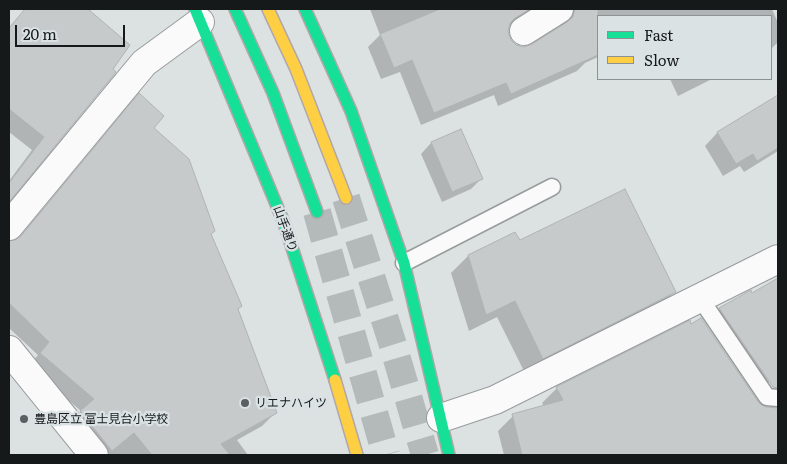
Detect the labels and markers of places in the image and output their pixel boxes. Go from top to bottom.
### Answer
place label: リエナハイツ [255,396,327,410]
marker: リエナハイツ [239,397,251,409]
place label: 豊島区立 富士見台小学校 [34,412,168,426]
marker: 豊島区立 富士見台小学校 [18,413,30,425]

